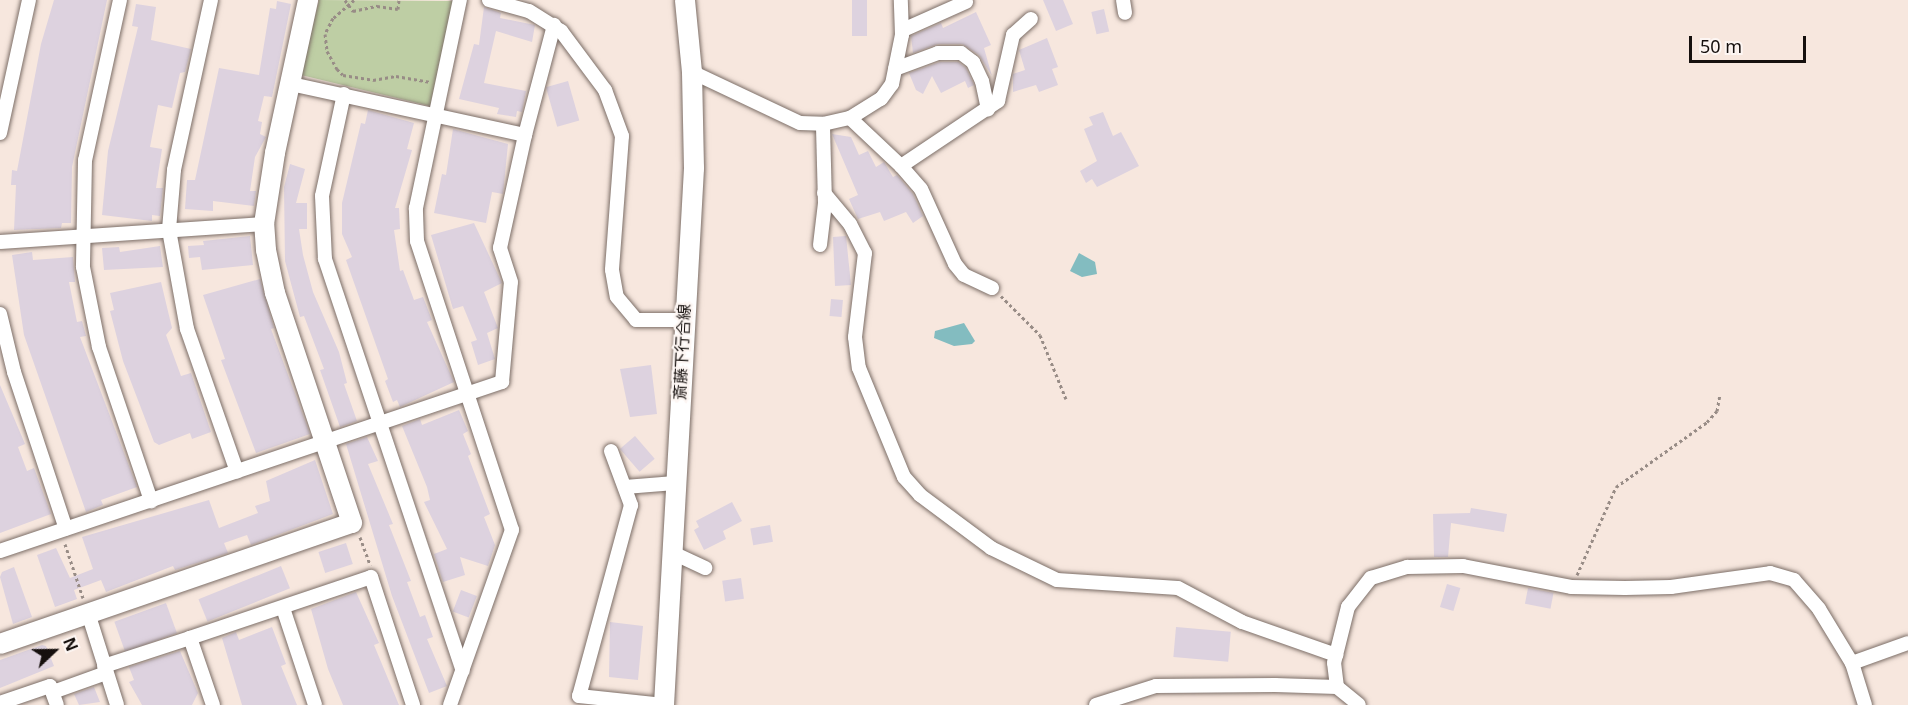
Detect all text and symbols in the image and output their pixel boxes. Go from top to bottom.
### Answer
scale bar [1692,24,1809,62]
text: 50 m [1700,34,1742,58]
street label: 斎藤下行合線 [670,304,694,400]
north arrow [24,621,84,681]
text: N [58,634,83,654]

